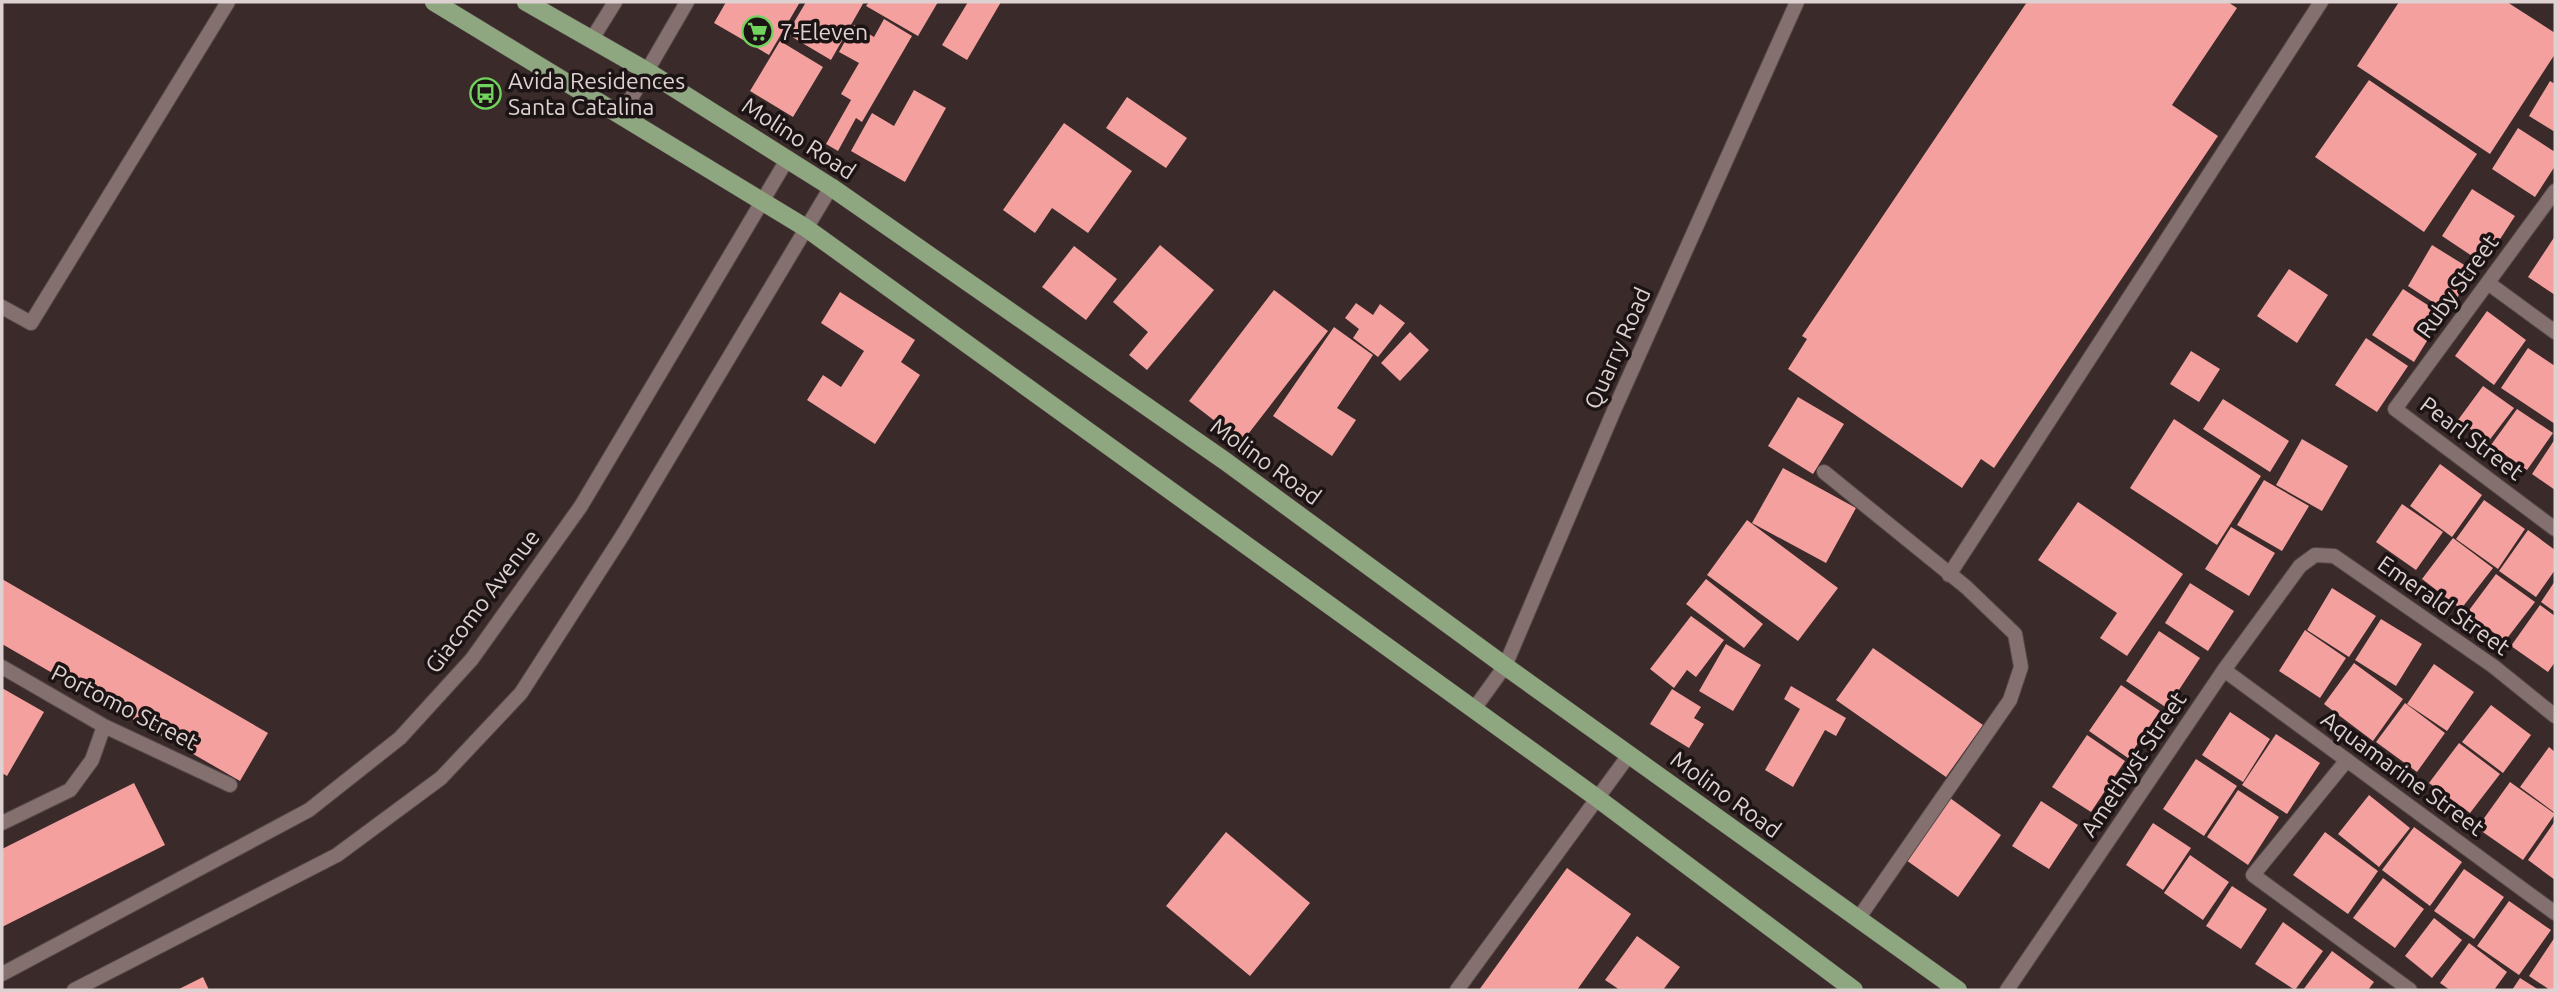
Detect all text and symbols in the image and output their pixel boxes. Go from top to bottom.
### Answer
supermarket icon: 7-Eleven [740,14,774,48]
place label: 7-Eleven [780,19,868,44]
place label: Avida Residences Santa Catalina [508,68,685,119]
bus stop icon: Avida Residences Santa Catalina [468,76,502,110]
street label: Molino Road [738,92,860,184]
street label: Ruby Street [2411,230,2503,342]
street label: Quarry Road [1579,283,1655,413]
street label: Pearl Street [2416,391,2528,485]
street label: Molino Road [1206,413,1326,509]
street label: Giacomo Avenue [420,524,544,678]
street label: Emerald Street [2373,550,2515,660]
street label: Portomo Street [48,659,202,755]
street label: Amethyst Street [2075,687,2191,841]
street label: Aquamarine Street [2317,706,2489,840]
street label: Molino Road [1666,746,1786,842]

